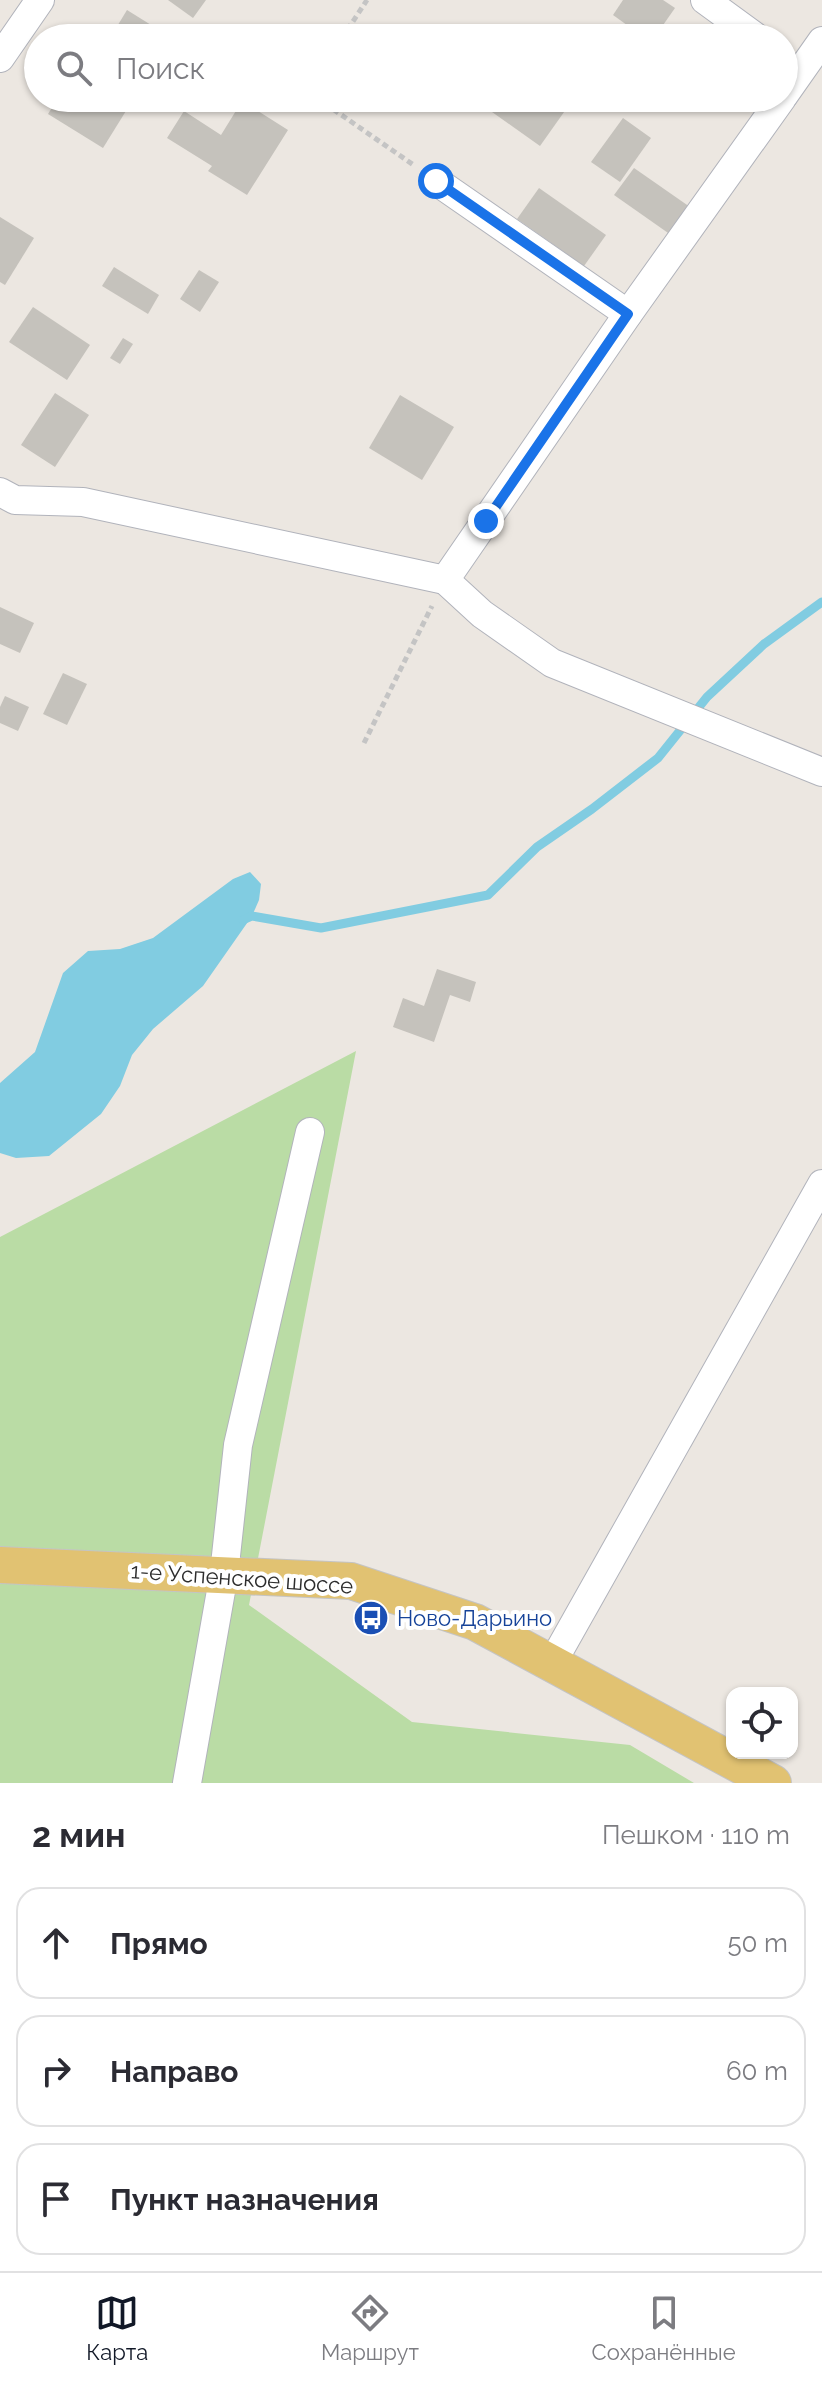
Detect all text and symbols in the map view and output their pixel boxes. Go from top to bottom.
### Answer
search box [24,24,798,112]
icon: search [52,46,96,90]
text: Поиск [116,51,205,86]
route start [418,163,454,199]
route end [468,503,504,539]
street label: 1-е Успенское шоссе [130,1557,354,1599]
bus stop icon: Ново-Дарьино [352,1599,390,1637]
place label: Ново-Дарьино [397,1605,552,1631]
map controls [726,1687,798,1759]
button: locate [726,1687,798,1759]
text: 2 мин [32,1815,126,1855]
text: Пешком · 110 m [602,1820,790,1850]
icon: ahead [34,1921,78,1965]
text: Прямо [110,1926,208,1961]
text: 50 m [727,1928,788,1958]
icon: right [34,2049,78,2093]
text: Направо [110,2054,239,2089]
text: 60 m [726,2056,788,2086]
icon: arrive [34,2177,78,2221]
text: Пункт назначения [110,2182,379,2217]
tab: Карта [86,2291,148,2365]
tab: Маршрут [321,2291,419,2365]
tab: Сохранённые [592,2291,736,2365]

